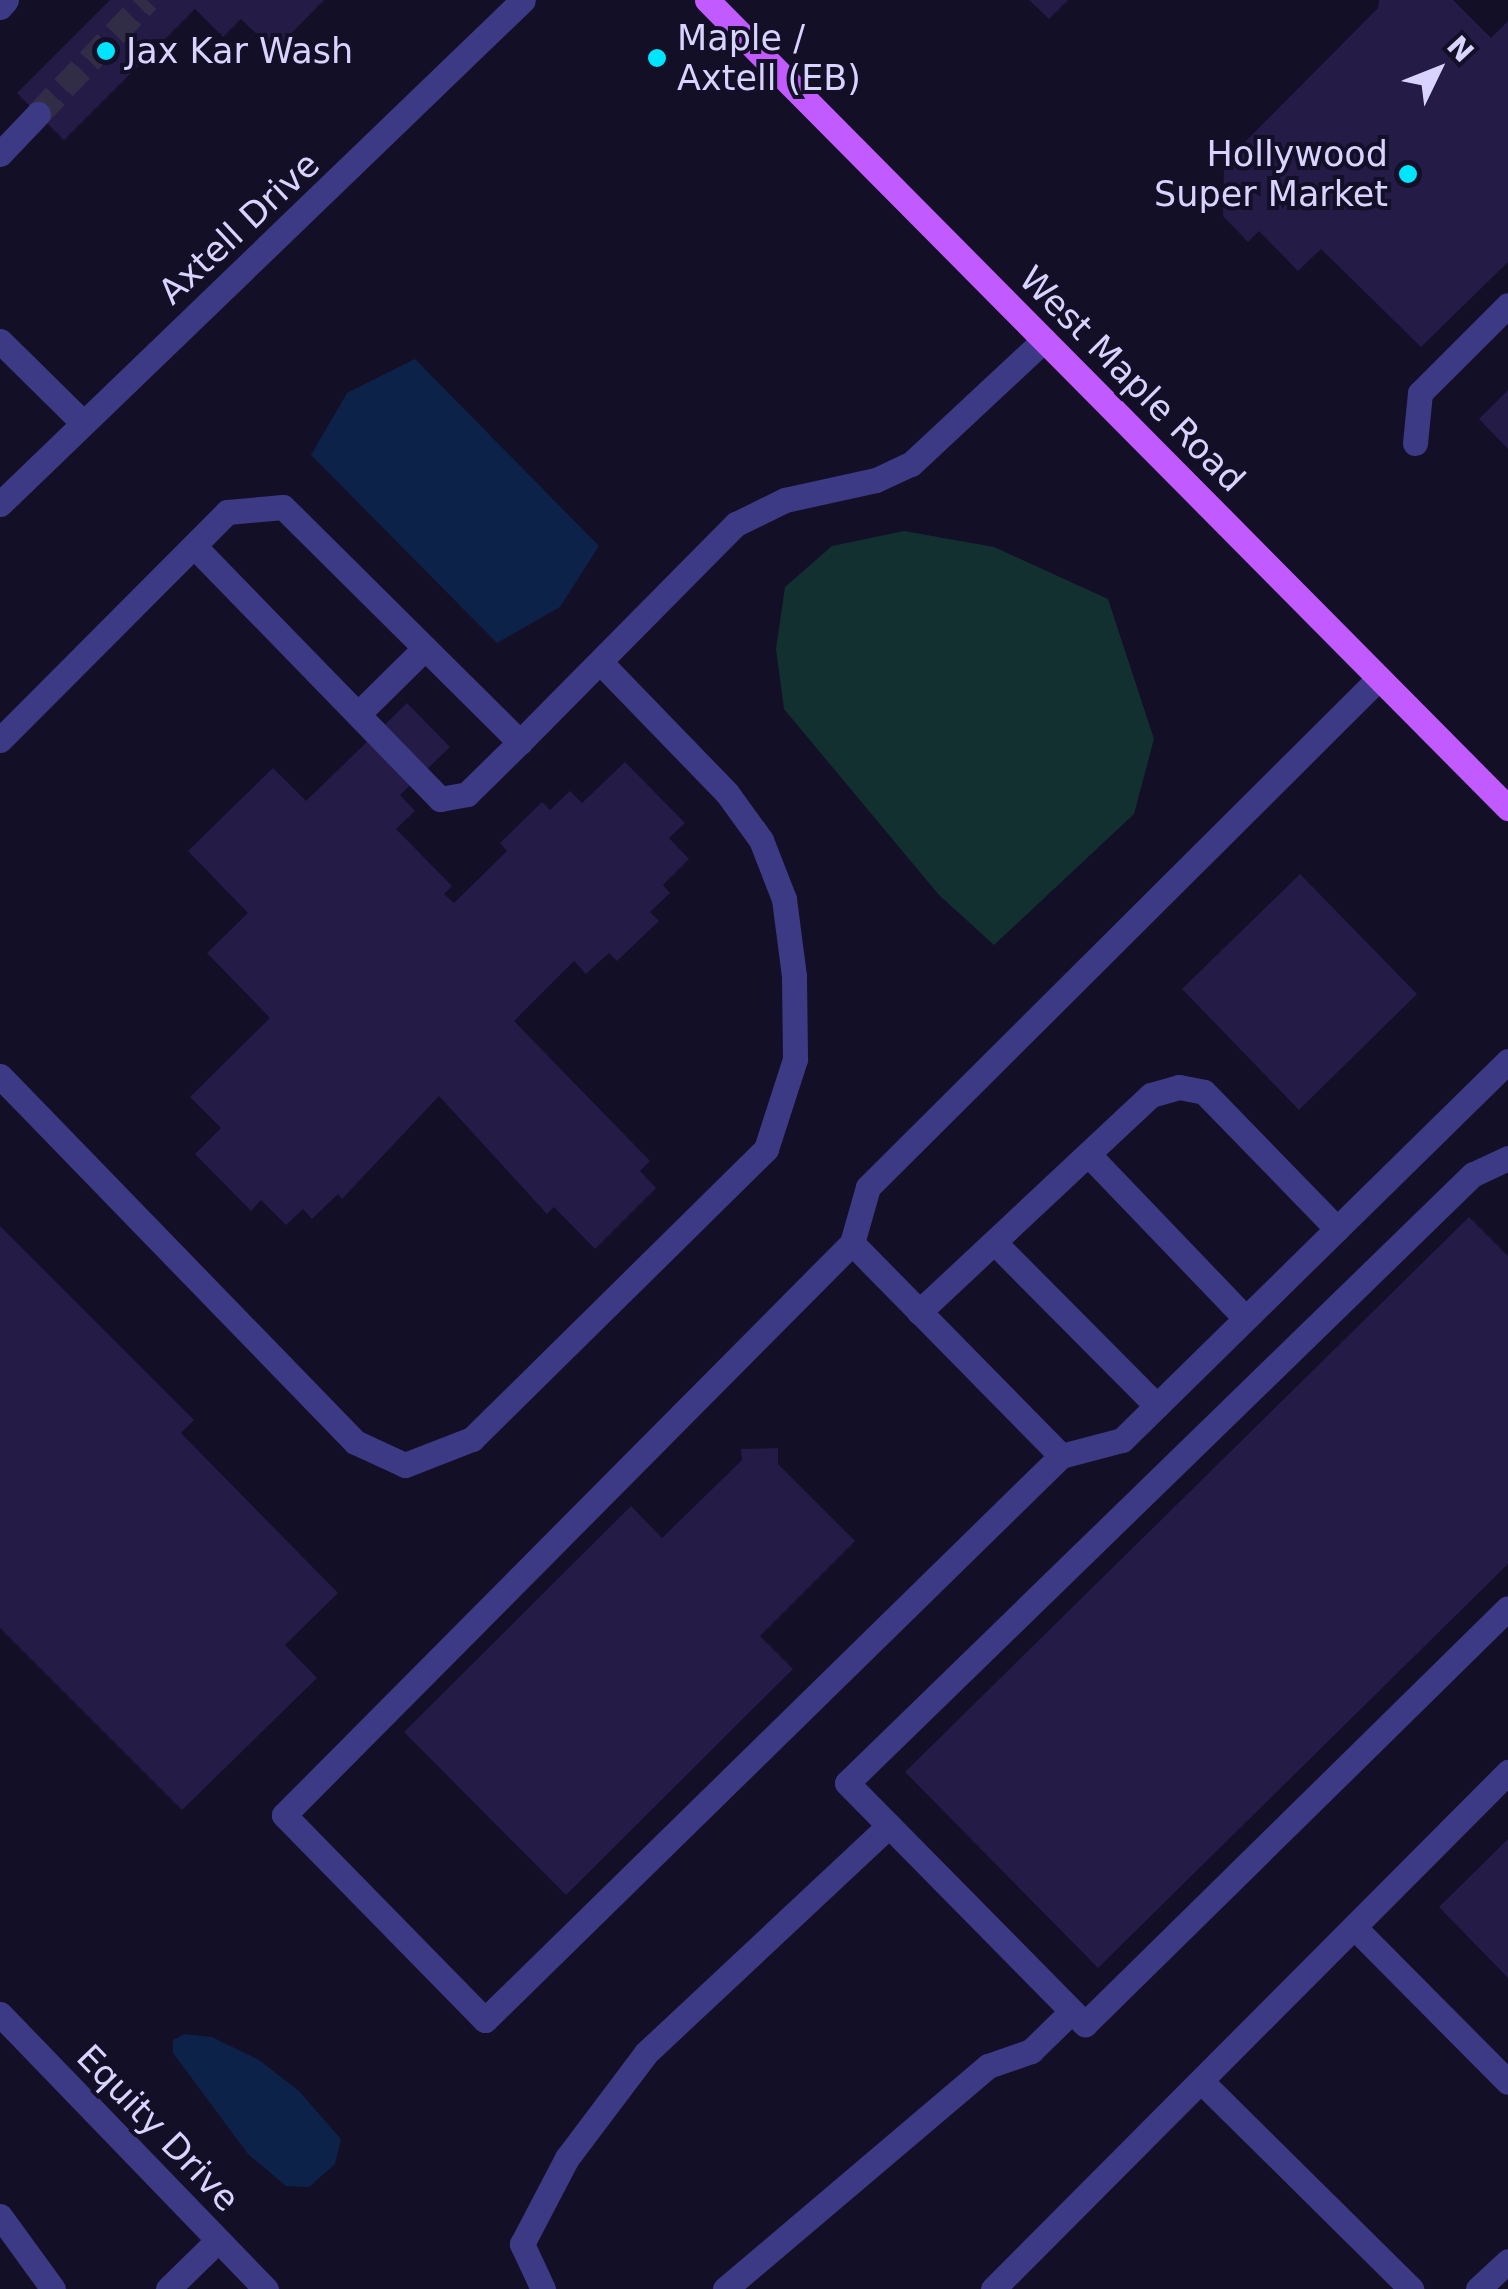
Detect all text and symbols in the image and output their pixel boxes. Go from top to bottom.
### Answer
place label: Maple / Axtell (EB) [677,17,861,99]
north arrow [1388,20,1488,120]
text: N [1440,29,1480,69]
place label: Jax Kar Wash [126,30,353,72]
marker: Jax Kar Wash [95,40,117,62]
marker: Maple / Axtell (EB) [646,47,668,69]
place label: Hollywood Super Market [1154,133,1388,215]
street label: Axtell Drive [150,143,328,313]
marker: Hollywood Super Market [1397,163,1419,185]
street label: West Maple Road [1011,258,1253,500]
street label: Equity Drive [68,2036,248,2220]

